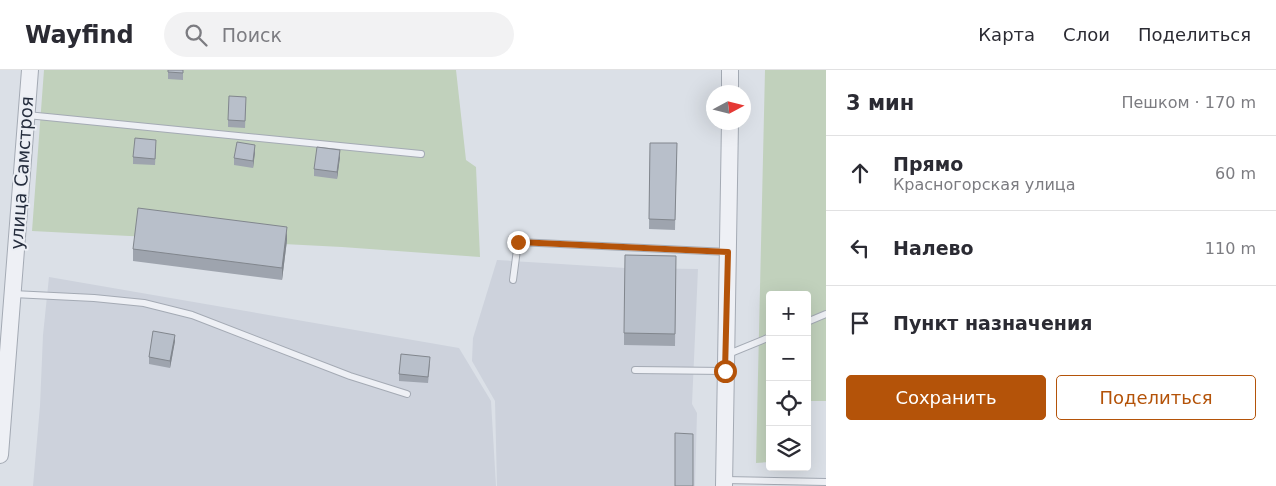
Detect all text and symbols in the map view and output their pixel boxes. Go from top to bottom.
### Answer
search box [164,12,514,57]
text: Wayfind [25,21,134,49]
icon: search [182,21,210,49]
text: Поиск [222,24,282,46]
text: Карта [978,24,1035,45]
text: Слои [1063,24,1110,45]
text: Поделиться [1138,24,1251,45]
north arrow [706,85,751,130]
text: 3 мин [846,91,914,115]
text: Пешком · 170 m [1121,93,1256,112]
street label: улица Самстроя [6,96,37,250]
text: Прямо [893,153,963,175]
icon: ahead [846,159,874,187]
text: 60 m [1215,164,1256,183]
text: Красногорская улица [893,175,1075,194]
route end [507,231,530,254]
icon: left [846,234,874,262]
text: Налево [893,237,974,259]
text: 110 m [1205,239,1256,258]
map controls [766,291,811,471]
button: + [766,291,811,336]
icon: arrive [846,309,874,337]
text: Пункт назначения [893,312,1092,334]
button: − [766,336,811,381]
route start [714,360,737,383]
button: Сохранить [846,375,1046,420]
button: Поделиться [1056,375,1256,420]
button: locate [766,381,811,426]
button: layers [766,426,811,471]

